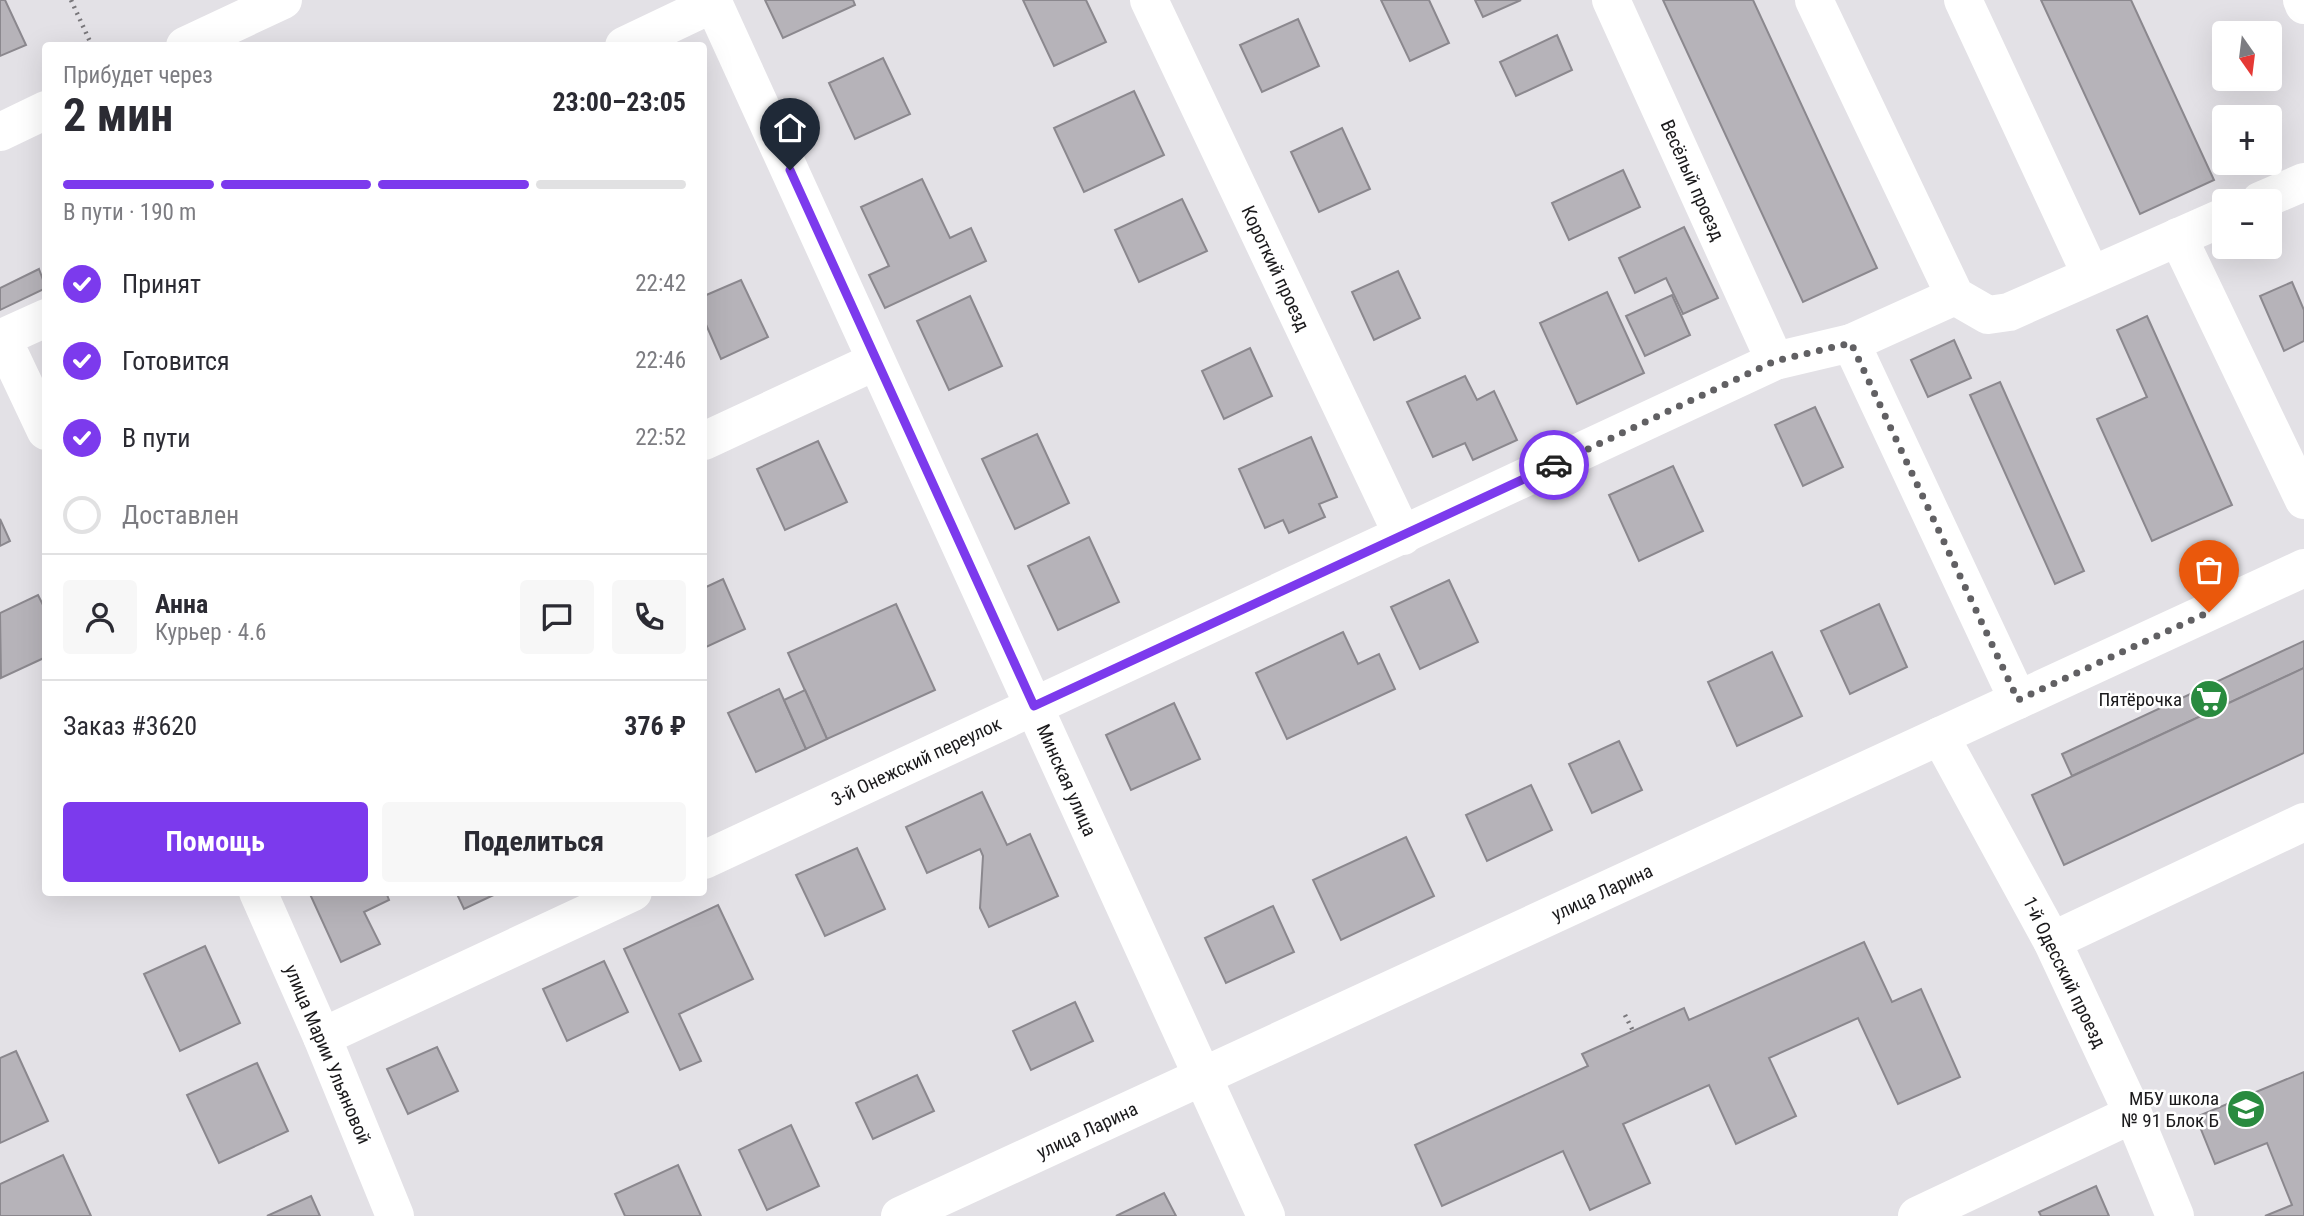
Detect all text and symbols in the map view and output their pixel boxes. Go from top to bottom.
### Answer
north arrow [2212,21,2282,91]
map controls [2212,21,2282,259]
text: Прибудет через [63,62,213,89]
text: 23:00–23:05 [552,87,686,117]
text: 2 мин [63,88,173,142]
pin [760,98,820,170]
button: + [2212,105,2282,175]
icon: home [771,109,809,147]
street label: Весёлый проезд [1656,116,1729,244]
button: − [2212,189,2282,259]
text: В пути · 190 m [63,199,196,226]
street label: Короткий проезд [1236,202,1315,335]
icon: check [63,265,101,303]
text: Принят [122,269,201,299]
text: 22:42 [635,270,686,297]
icon: check [63,342,101,380]
text: Готовится [122,346,230,376]
text: 22:46 [635,347,686,374]
icon: check [63,419,101,457]
text: В пути [122,423,191,453]
text: 22:52 [635,424,686,451]
courier [1519,430,1589,500]
icon: car [1535,446,1573,484]
text: Доставлен [122,500,239,530]
pin [2179,540,2239,612]
icon: bag [2190,551,2228,589]
button: person [63,580,137,654]
button: chat [520,580,594,654]
button: phone [612,580,686,654]
text: Анна [155,589,208,619]
text: Курьер · 4.6 [155,619,266,646]
supermarket icon: Пятёрочка [2188,678,2230,720]
place label: Пятёрочка [2099,688,2182,711]
text: Заказ #3620 [63,711,197,741]
text: 376 ₽ [624,711,686,741]
street label: 3-й Онежский переулок [828,712,1005,811]
street label: Минская улица [1032,721,1101,840]
button: Помощь [63,802,368,882]
button: Поделиться [382,802,686,882]
street label: улица Ларина [1548,859,1656,926]
street label: 1-й Одесский проезд [2018,893,2111,1052]
street label: улица Марии Ульяновой [279,961,376,1147]
place label: МБУ школа № 91 Блок Б [2121,1087,2219,1132]
school or university icon: МБУ школа № 91 Блок Б [2225,1088,2267,1130]
street label: улица Ларина [1033,1097,1141,1164]

